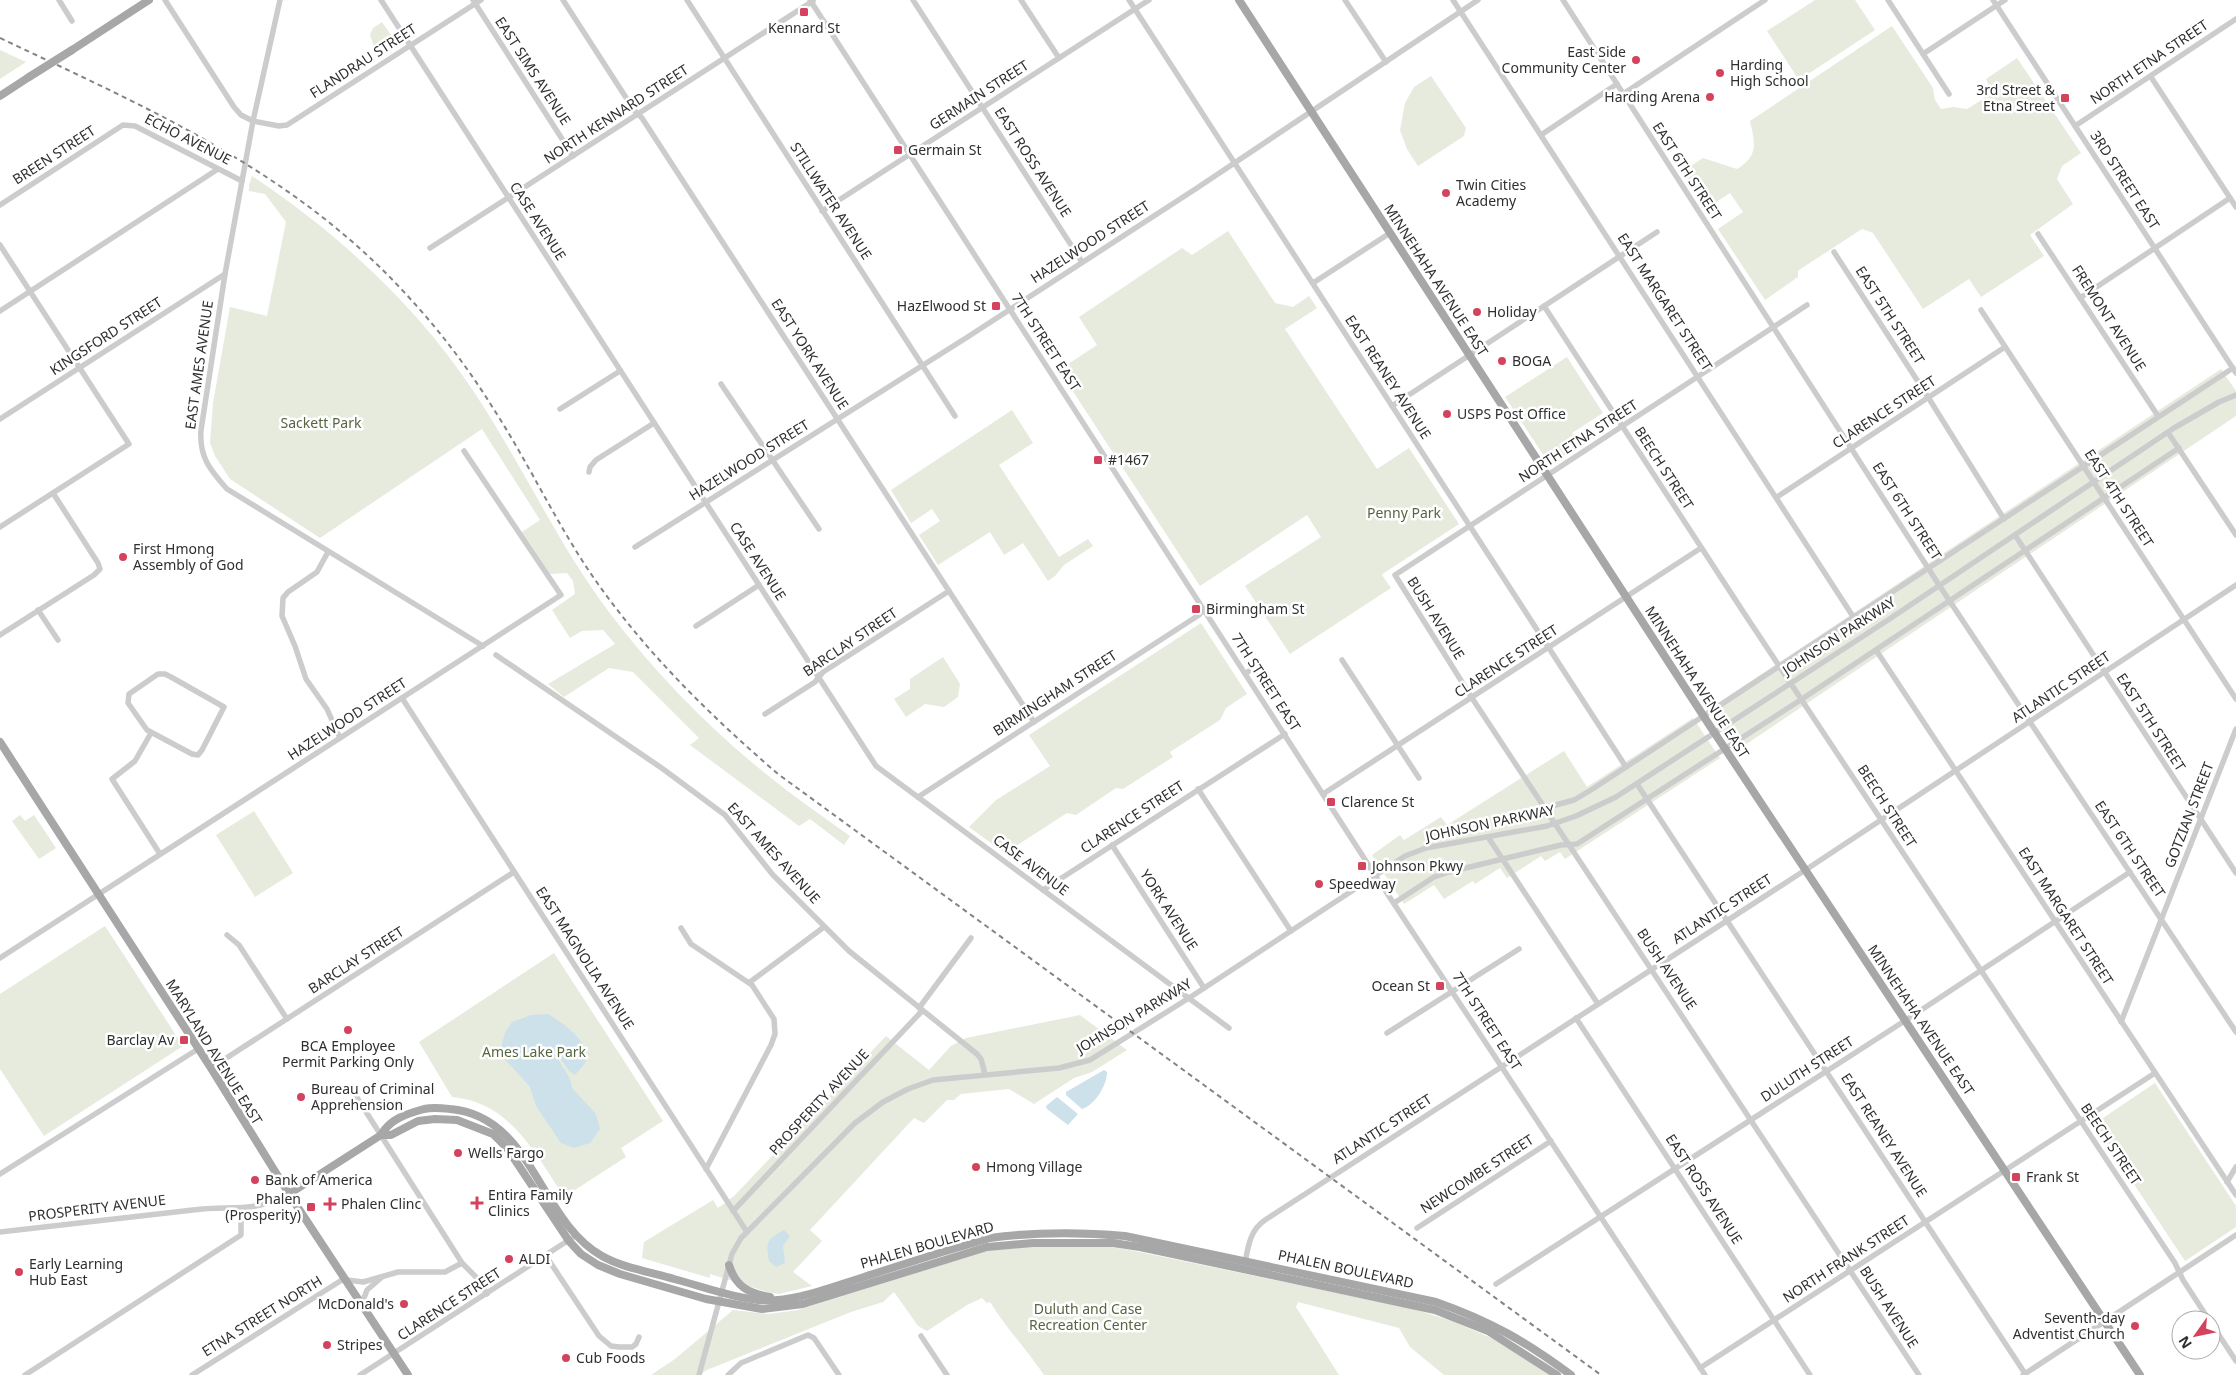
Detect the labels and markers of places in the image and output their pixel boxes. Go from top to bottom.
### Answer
marker: Kennard St [798,6,810,18]
place label: Kennard St [768,18,840,37]
place label: East Side Community Center [1502,42,1626,77]
marker: East Side Community Center [1630,54,1642,66]
place label: Harding High School [1730,55,1809,90]
marker: Harding High School [1714,67,1726,79]
place label: 3rd Street & Etna Street [1976,80,2056,115]
place label: Harding Arena [1604,87,1700,106]
marker: Harding Arena [1704,91,1716,103]
marker: 3rd Street & Etna Street [2059,92,2071,104]
place label: Germain St [908,140,981,159]
marker: Germain St [892,144,904,156]
place label: Twin Cities Academy [1456,175,1526,210]
marker: Twin Cities Academy [1440,187,1452,199]
place label: HazElwood St [897,296,986,315]
marker: HazElwood St [990,300,1002,312]
place label: Holiday [1487,302,1538,321]
marker: Holiday [1471,306,1483,318]
place label: BOGA [1512,351,1551,370]
marker: BOGA [1496,355,1508,367]
place label: USPS Post Office [1457,404,1566,423]
marker: USPS Post Office [1441,408,1453,420]
place label: #1467 [1108,450,1149,469]
marker: #1467 [1092,454,1104,466]
place label: First Hmong Assembly of God [133,539,244,574]
marker: First Hmong Assembly of God [117,551,129,563]
place label: Birmingham St [1206,599,1304,618]
marker: Birmingham St [1190,603,1202,615]
place label: Clarence St [1341,792,1414,811]
marker: Clarence St [1325,796,1337,808]
place label: Johnson Pkwy [1370,856,1464,875]
marker: Johnson Pkwy [1356,860,1368,872]
place label: Speedway [1329,874,1397,893]
marker: Speedway [1313,878,1325,890]
place label: Ocean St [1372,976,1430,995]
marker: Ocean St [1434,980,1446,992]
marker: BCA Employee Permit Parking Only [342,1024,354,1036]
place label: Barclay Av [107,1030,175,1049]
marker: Barclay Av [178,1034,190,1046]
place label: BCA Employee Permit Parking Only [282,1036,415,1071]
place label: Bureau of Criminal Apprehension [311,1079,434,1114]
marker: Bureau of Criminal Apprehension [295,1091,307,1103]
place label: Wells Fargo [468,1143,544,1162]
marker: Wells Fargo [452,1147,464,1159]
place label: Hmong Village [986,1157,1083,1176]
marker: Hmong Village [970,1161,982,1173]
place label: Frank St [2026,1167,2079,1186]
place label: Bank of America [265,1170,373,1189]
marker: Frank St [2010,1171,2022,1183]
marker: Bank of America [249,1174,261,1186]
place label: Entira Family Clinics [488,1185,574,1220]
place label: Phalen (Prosperity) [225,1189,301,1224]
place label: Phalen Clinc [341,1194,421,1213]
marker: Entira Family Clinics [470,1196,484,1210]
marker: Phalen Clinc [323,1197,337,1211]
marker: Phalen (Prosperity) [305,1201,317,1213]
place label: ALDI [519,1249,551,1268]
marker: ALDI [503,1253,515,1265]
place label: Early Learning Hub East [29,1254,123,1289]
marker: Early Learning Hub East [13,1266,25,1278]
place label: McDonald's [318,1294,394,1313]
marker: McDonald's [398,1298,410,1310]
place label: Seventh-day Adventist Church [2013,1308,2126,1343]
marker: Seventh-day Adventist Church [2129,1320,2141,1332]
place label: Stripes [337,1335,383,1354]
marker: Stripes [321,1339,333,1351]
place label: Cub Foods [576,1348,646,1367]
marker: Cub Foods [560,1352,572,1364]

